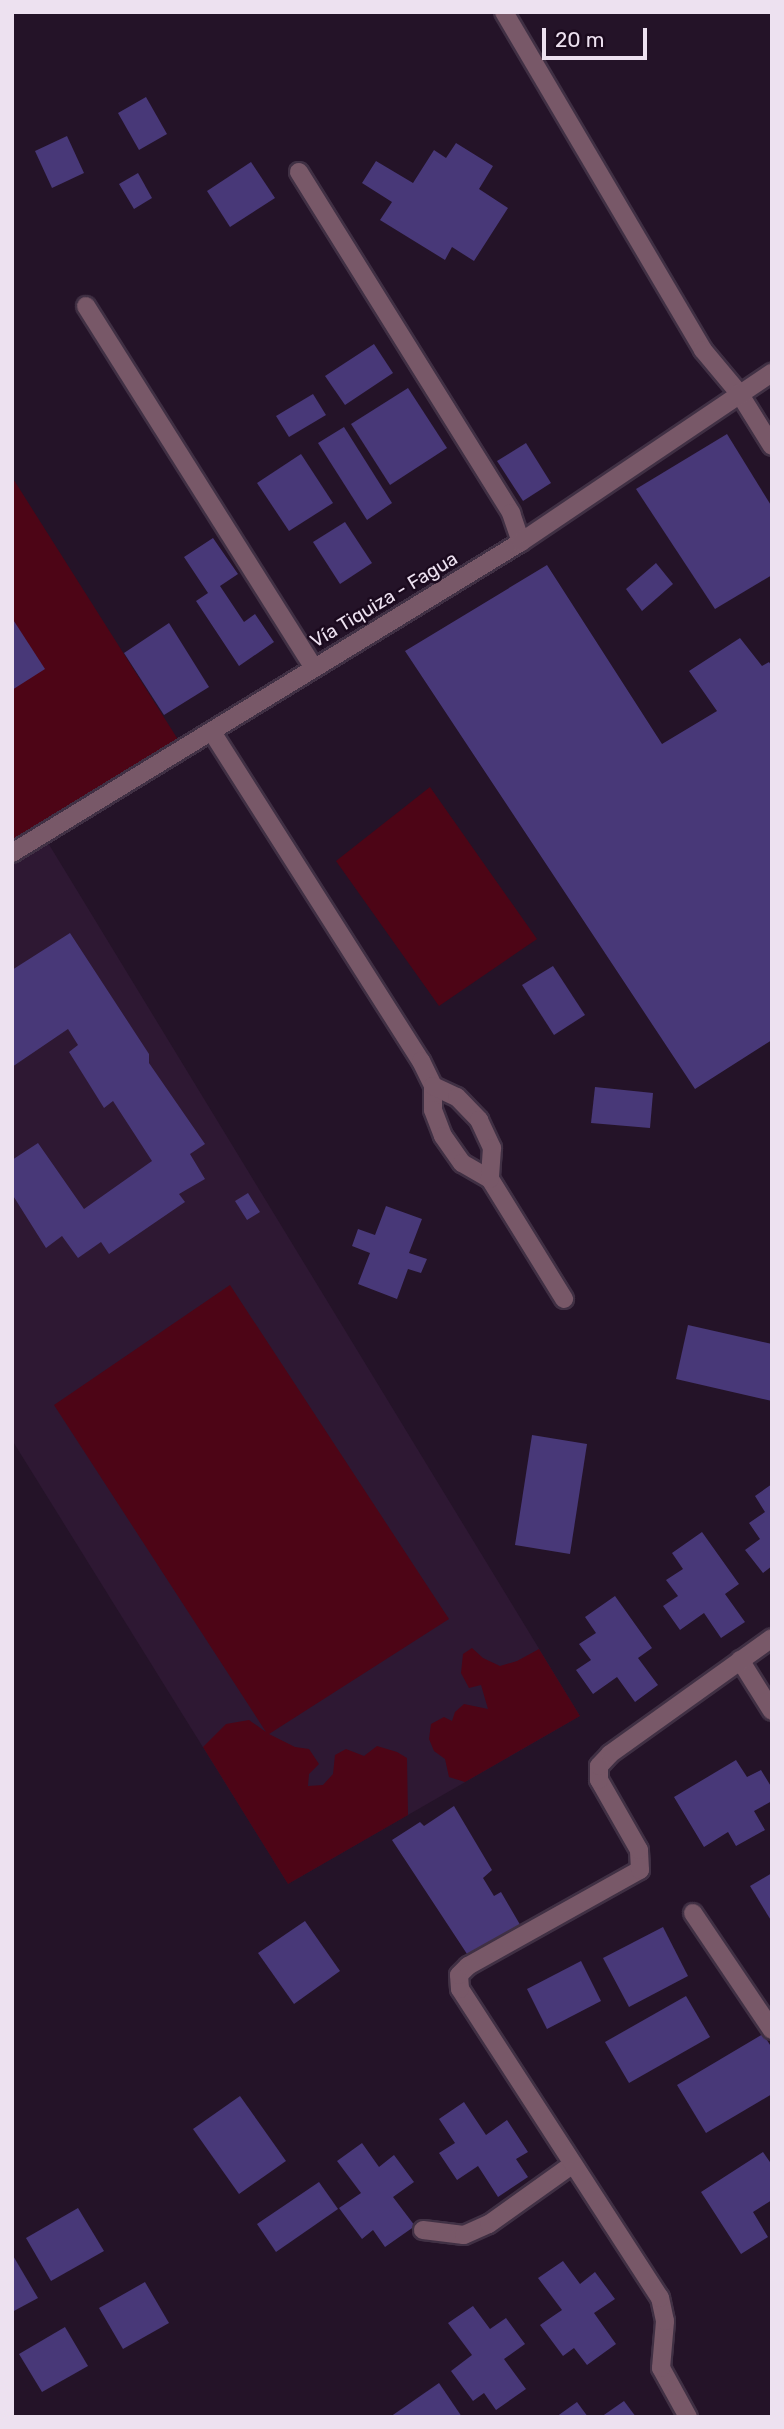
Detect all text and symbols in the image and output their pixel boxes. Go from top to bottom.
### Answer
scale bar [546,14,651,58]
text: 20 m [555,27,604,52]
street label: Vía Tiquiza - Fagua [306,547,462,653]

